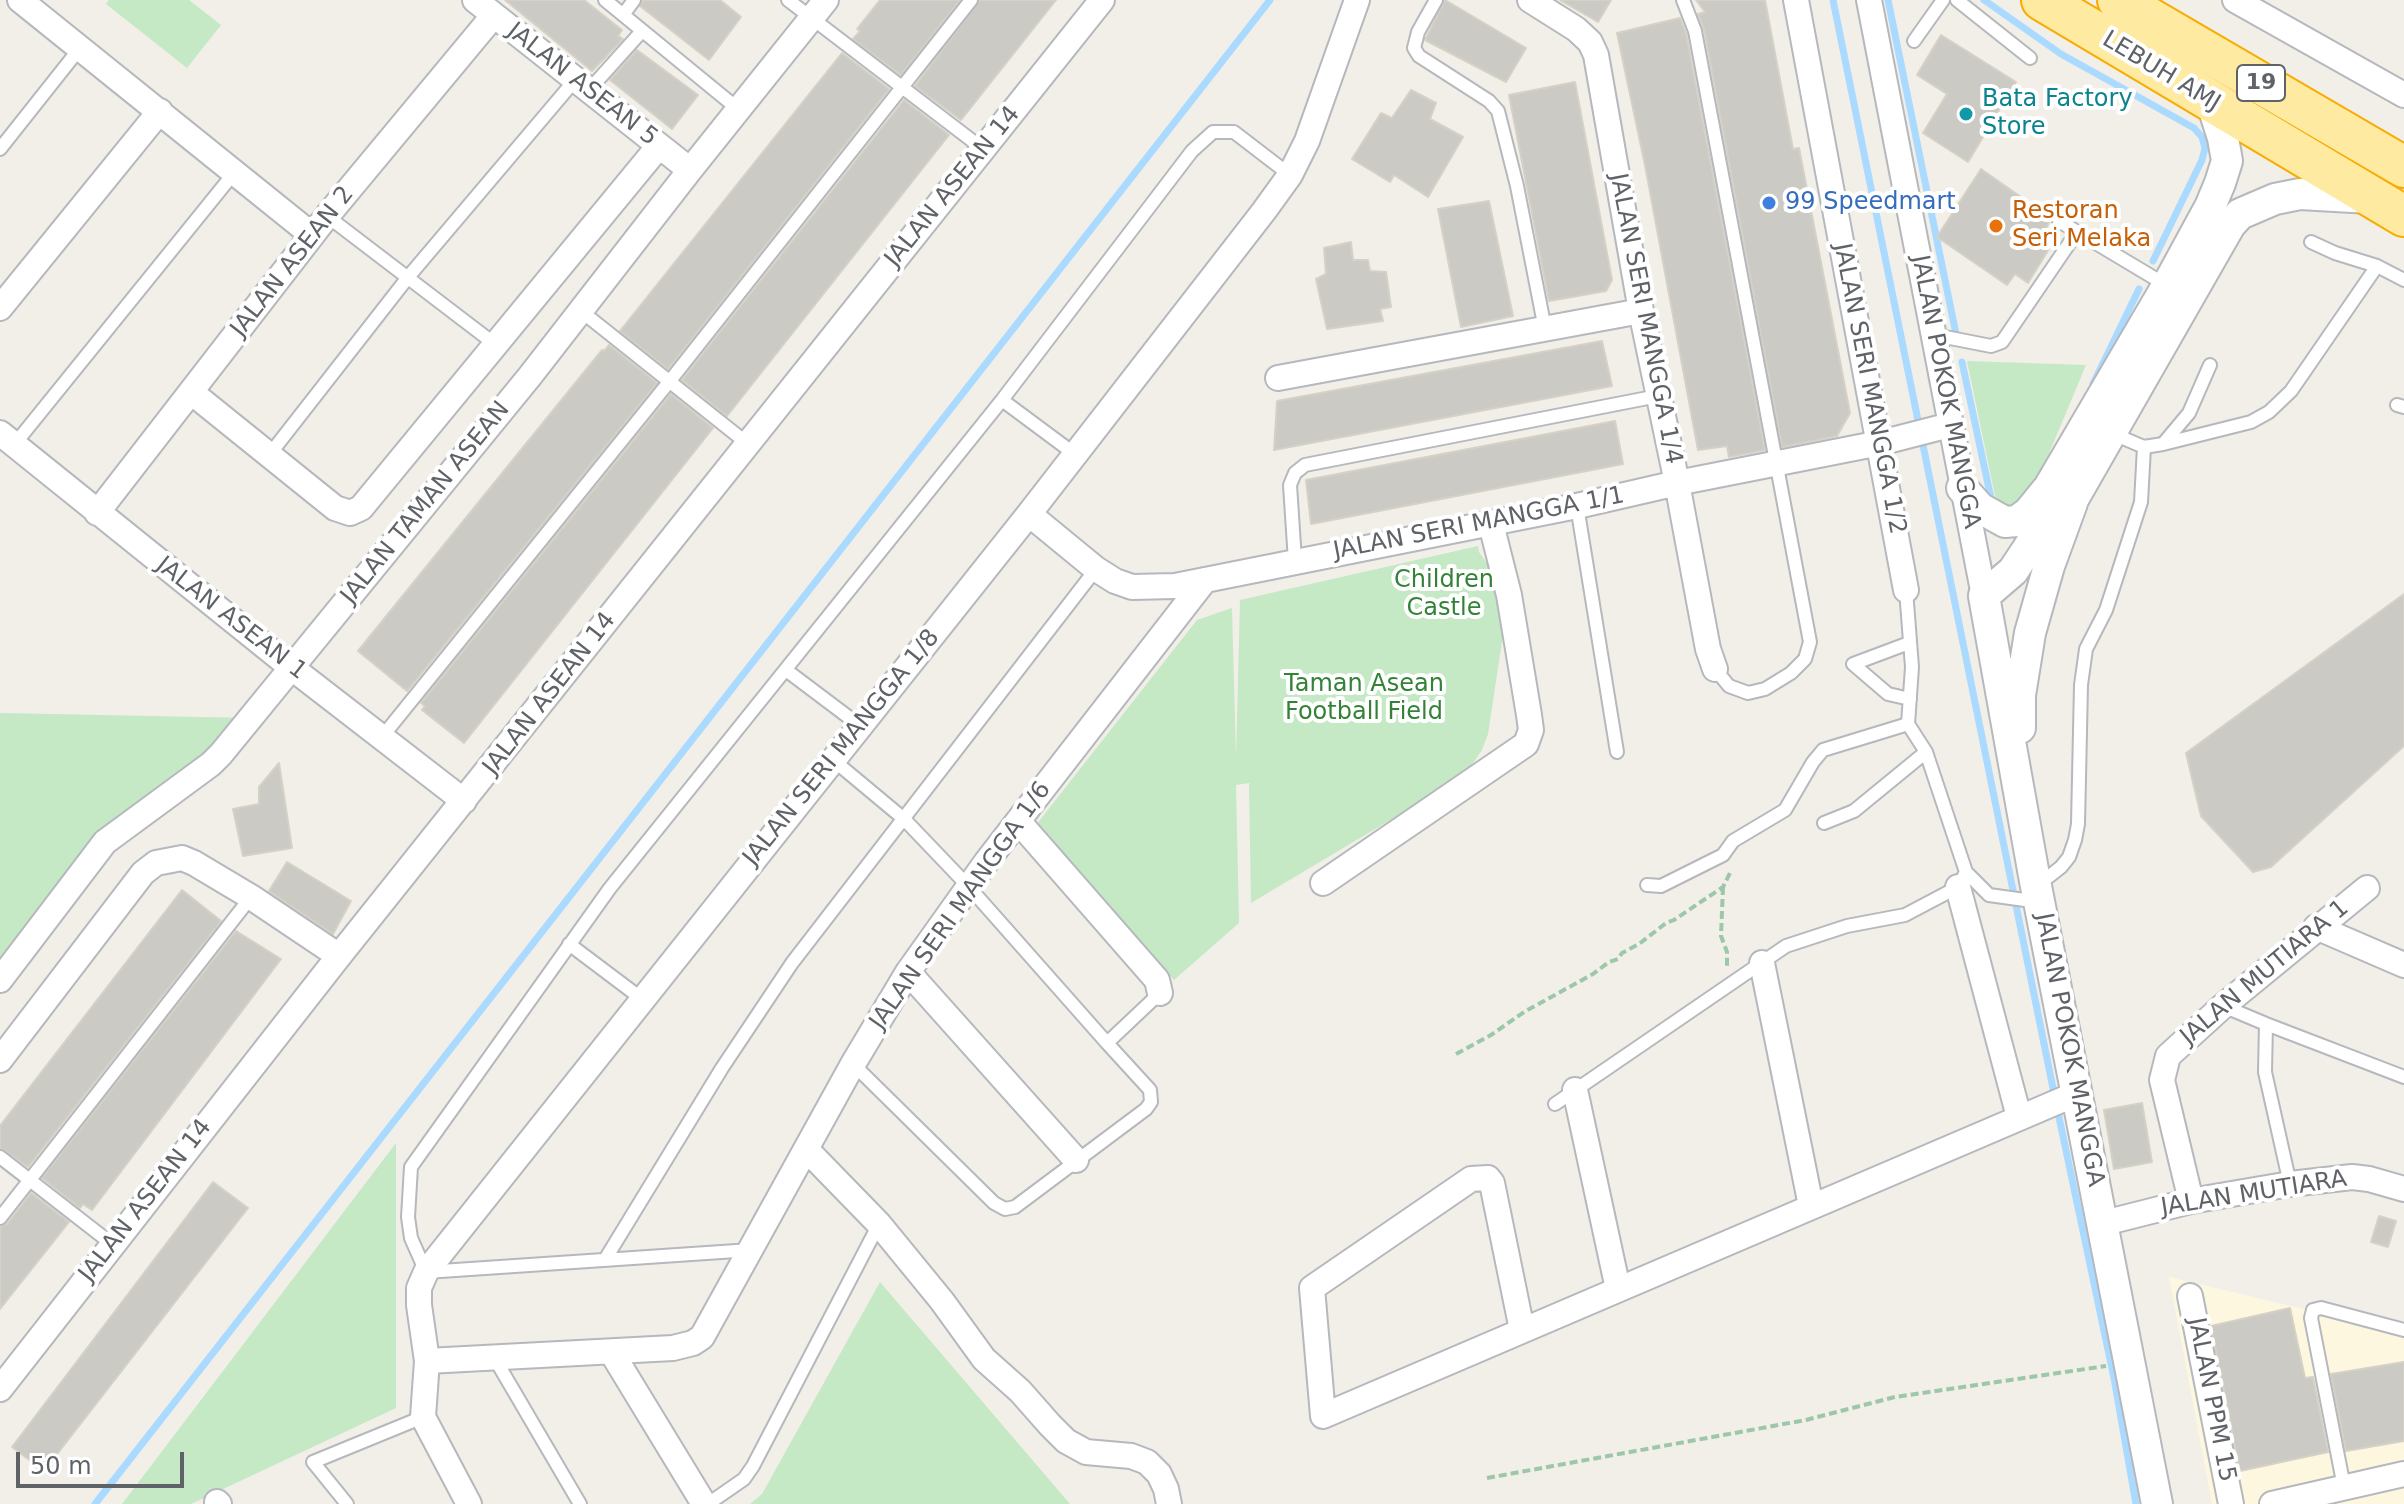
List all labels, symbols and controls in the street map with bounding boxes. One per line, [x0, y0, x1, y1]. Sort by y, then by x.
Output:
street label: JALAN ASEAN 5 [501, 17, 663, 153]
street label: LEBUH AMJ [2097, 26, 2225, 118]
road number: 19 [2237, 65, 2285, 101]
place label: Bata Factory Store [1982, 86, 2133, 142]
street label: JALAN ASEAN 14 [879, 101, 1027, 273]
marker: Bata Factory Store [1957, 105, 1975, 123]
street label: JALAN SERI MANGGA 1/4 [1603, 171, 1687, 467]
street label: JALAN ASEAN 2 [225, 181, 361, 343]
place label: 99 Speedmart [1785, 189, 1956, 217]
marker: 99 Speedmart [1760, 194, 1778, 212]
place label: Restoran Seri Melaka [2012, 198, 2151, 254]
marker: Restoran Seri Melaka [1987, 217, 2005, 235]
street label: JALAN SERI MANGGA 1/2 [1827, 241, 1911, 537]
street label: JALAN POKOK MANGGA [1904, 253, 1986, 531]
street label: JALAN TAMAN ASEAN [335, 396, 517, 610]
street label: JALAN SERI MANGGA 1/1 [1331, 482, 1627, 566]
street label: JALAN ASEAN 1 [150, 551, 312, 687]
park label: Children Castle [1394, 567, 1494, 623]
street label: JALAN ASEAN 14 [478, 607, 622, 781]
street label: JALAN SERI MANGGA 1/8 [738, 624, 946, 872]
park label: Taman Asean Football Field [1284, 671, 1444, 727]
street label: JALAN SERI MANGGA 1/6 [864, 777, 1058, 1035]
street label: JALAN MUTIARA 1 [2175, 894, 2355, 1052]
street label: JALAN POKOK MANGGA [2028, 911, 2110, 1189]
street label: JALAN ASEAN 14 [74, 1114, 218, 1288]
street label: JALAN MUTIARA [2159, 1165, 2349, 1223]
street label: JALAN PPM 15 [2181, 1315, 2241, 1485]
scale bar [20, 1436, 188, 1486]
text: 50 m [30, 1452, 92, 1480]

